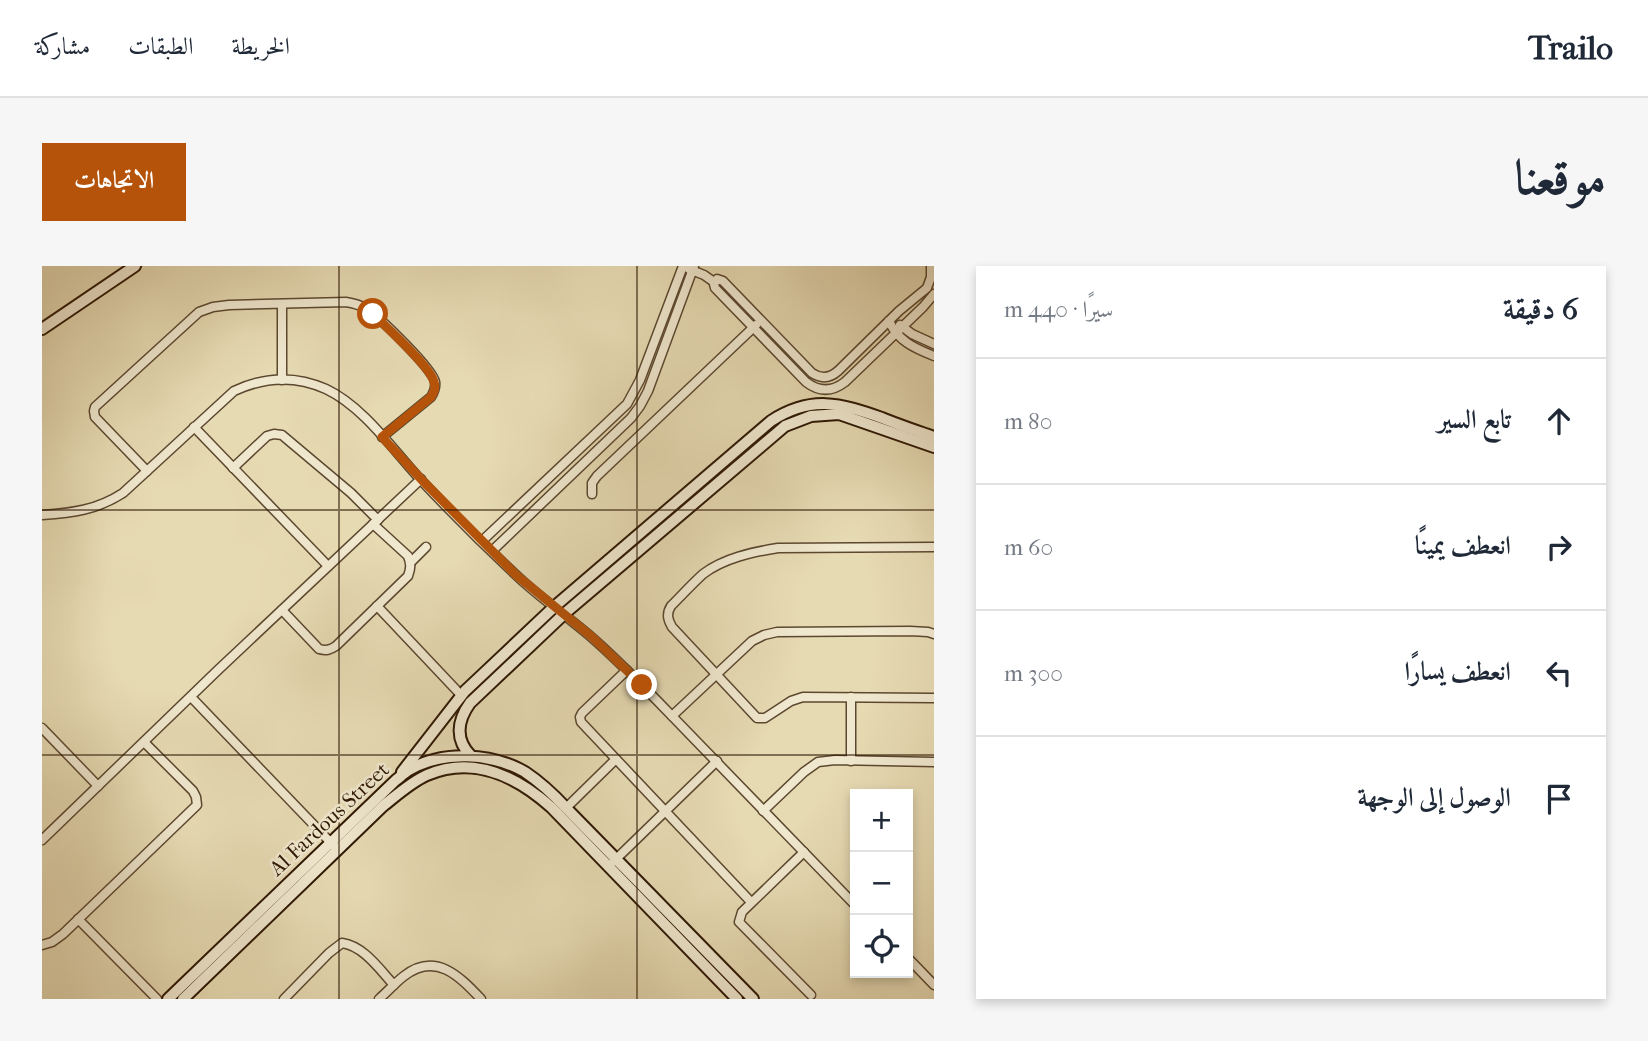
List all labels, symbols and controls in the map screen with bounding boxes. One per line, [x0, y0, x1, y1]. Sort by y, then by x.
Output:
text: Trailo [1528, 29, 1613, 68]
text: مشاركة [35, 32, 90, 60]
text: الطبقات [128, 32, 194, 60]
text: الخريطة [232, 32, 290, 60]
button: الاتجاهات [42, 143, 186, 221]
text: موقعنا [1514, 149, 1606, 207]
text: 6 دقيقة [1503, 292, 1578, 327]
text: سيرًا · 440 m [1004, 296, 1113, 323]
route start [357, 298, 388, 329]
icon: ahead [1540, 402, 1578, 440]
text: تابع السير [1438, 404, 1511, 435]
text: 80 m [1004, 408, 1052, 435]
icon: right [1540, 528, 1578, 566]
text: انعطف يمينًا [1415, 530, 1511, 561]
text: 60 m [1004, 534, 1053, 561]
icon: left [1540, 654, 1578, 692]
text: انعطف يسارًا [1404, 656, 1511, 687]
text: 300 m [1004, 660, 1063, 687]
route end [626, 669, 657, 700]
street label: Al Fardous Street [263, 757, 394, 881]
icon: arrive [1540, 780, 1578, 818]
text: الوصول إلى الوجهة [1357, 782, 1511, 813]
map controls [850, 789, 913, 978]
button: + [850, 789, 913, 852]
button: − [850, 852, 913, 915]
button: locate [850, 915, 913, 978]

